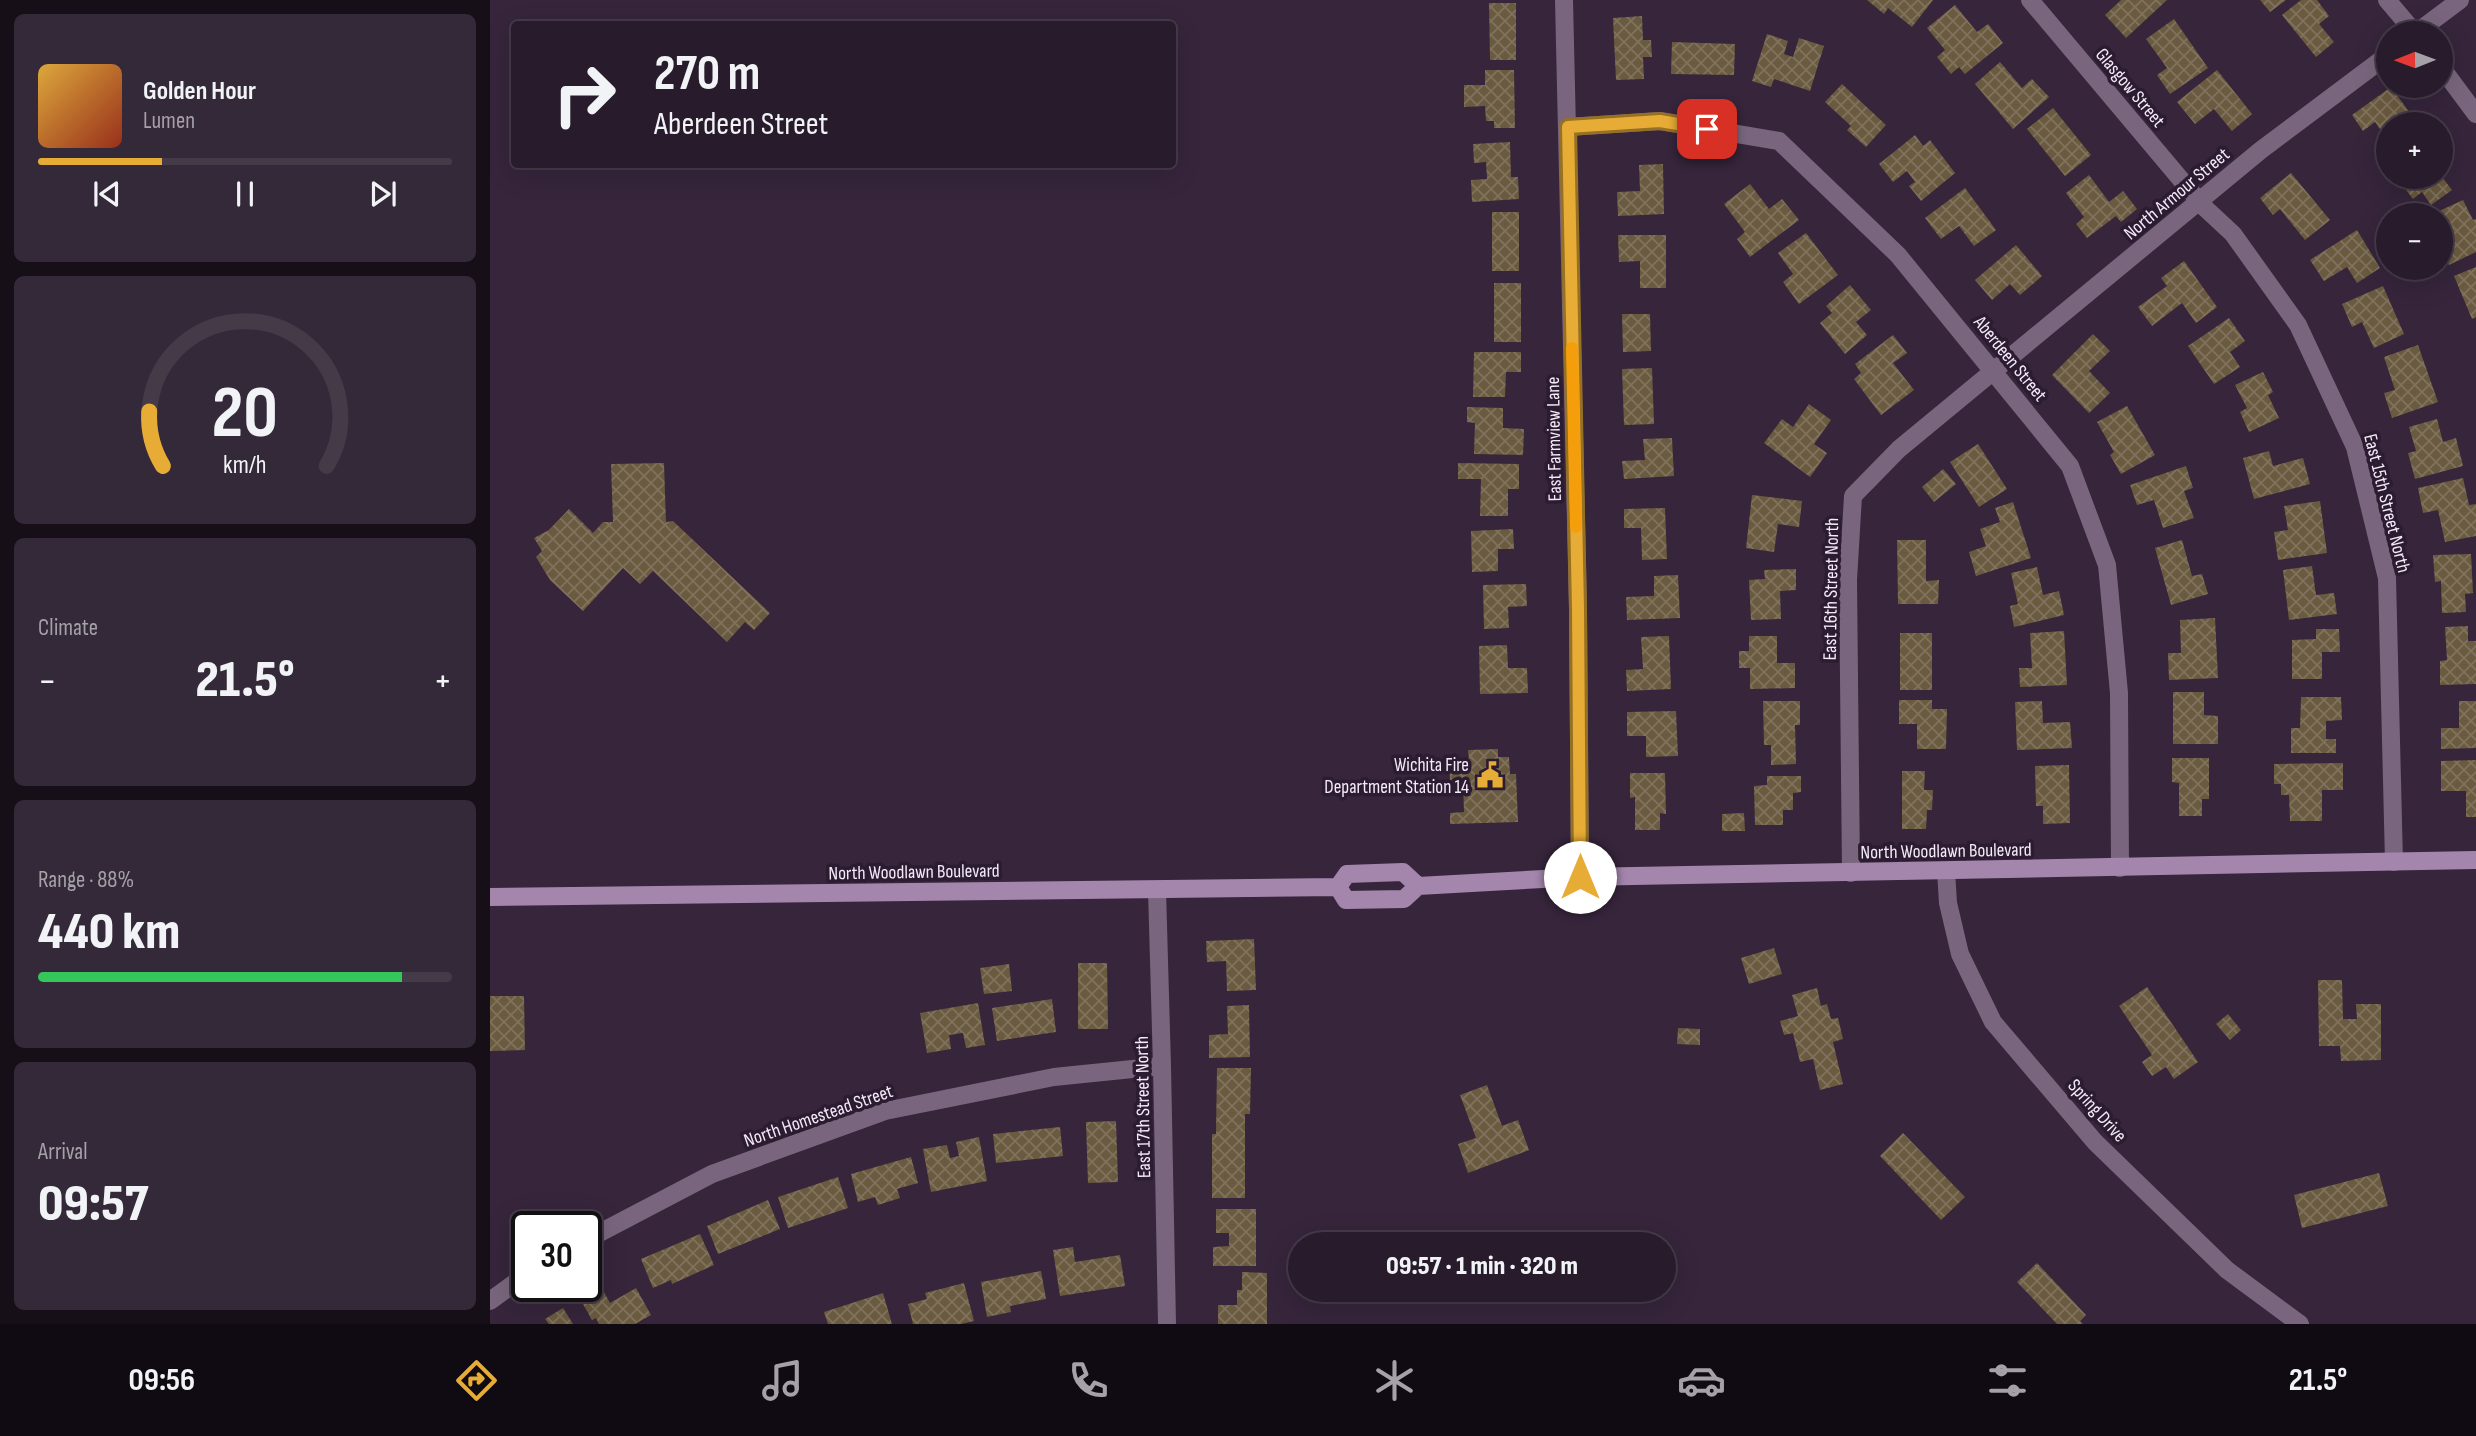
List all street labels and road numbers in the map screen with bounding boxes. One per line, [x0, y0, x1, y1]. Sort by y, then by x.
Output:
street label: Glasgow Street [2090, 44, 2170, 132]
street label: North Armour Street [2119, 143, 2235, 245]
street label: Aberdeen Street [1968, 311, 2051, 407]
street label: East Farmview Lane [1542, 377, 1567, 501]
street label: East 15th Street North [2358, 432, 2415, 575]
street label: East 16th Street North [1819, 517, 1844, 661]
street label: North Woodlawn Boulevard [1860, 839, 2032, 864]
street label: North Woodlawn Boulevard [828, 860, 1000, 885]
street label: East 17th Street North [1131, 1036, 1156, 1178]
street label: Spring Drive [2063, 1075, 2131, 1147]
street label: North Homestead Street [741, 1080, 896, 1153]

